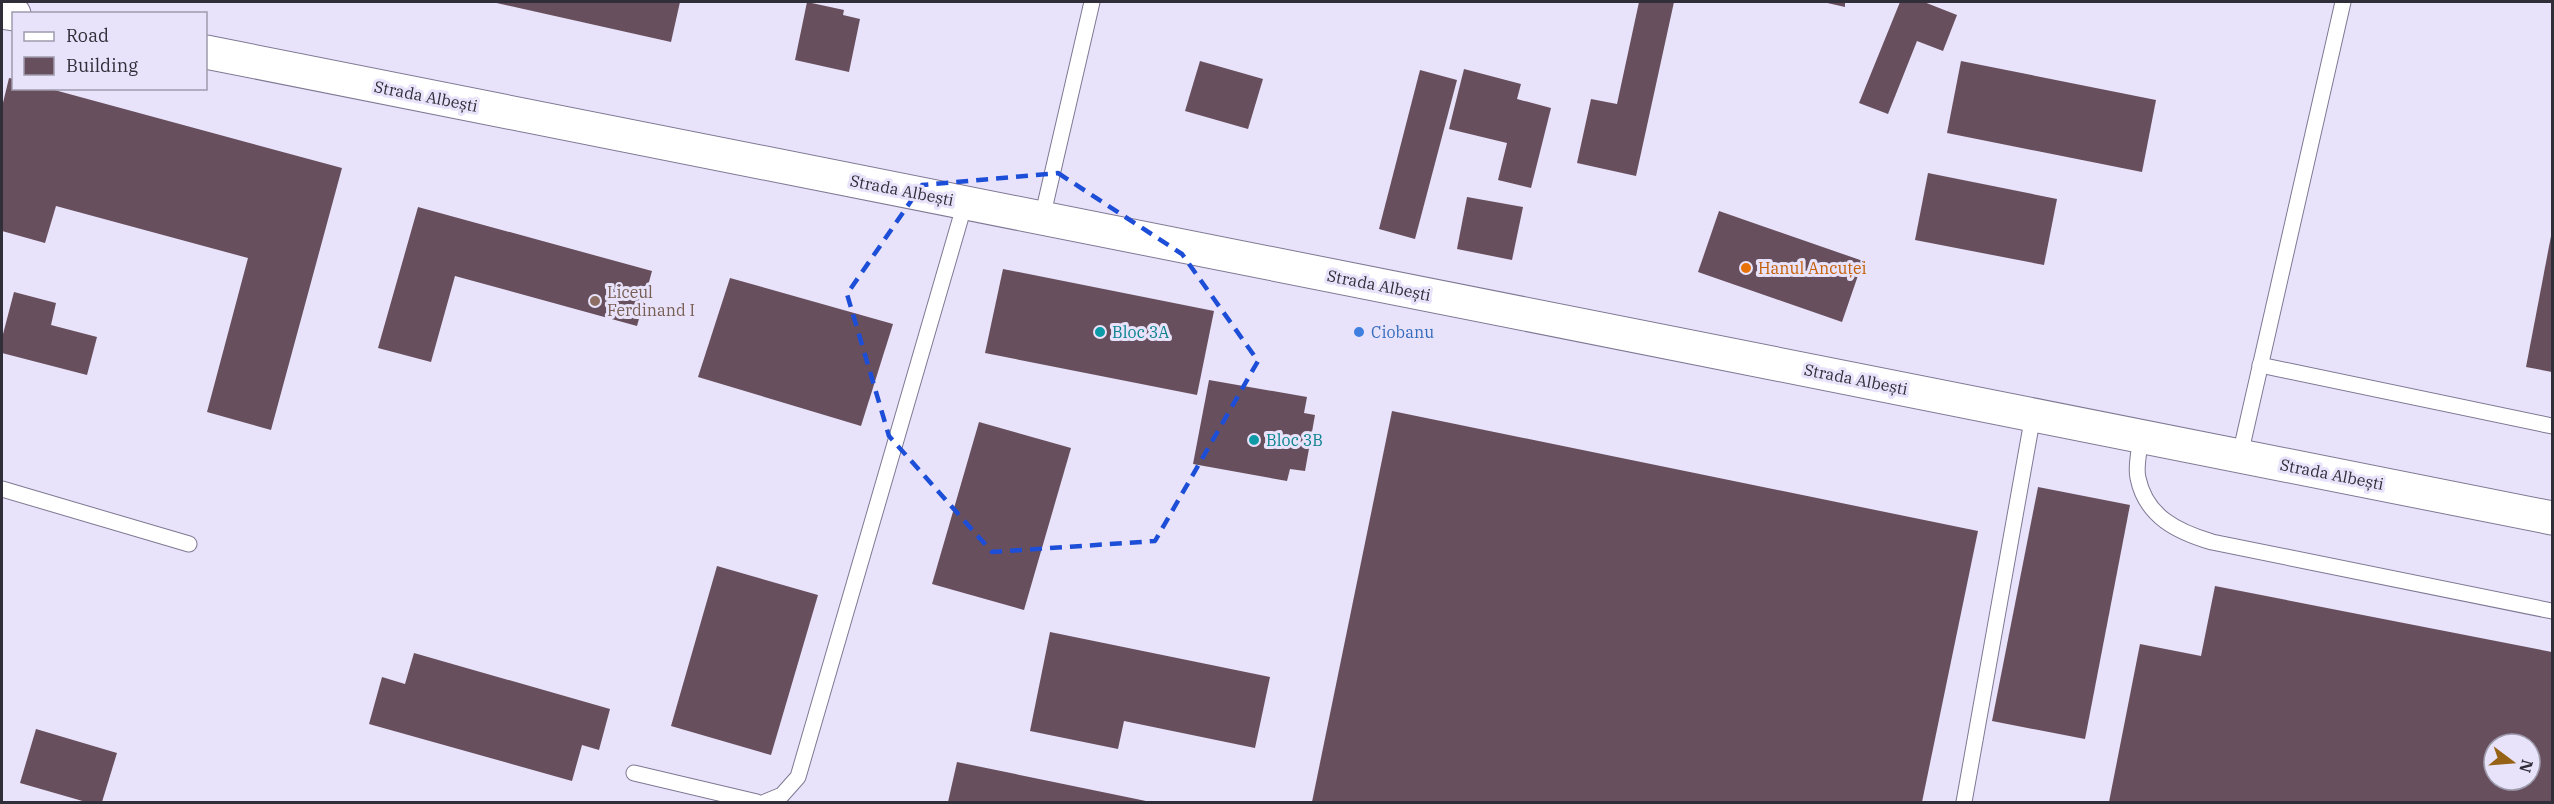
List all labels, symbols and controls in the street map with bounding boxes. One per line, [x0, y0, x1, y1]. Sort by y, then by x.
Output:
legend [12, 12, 207, 90]
text: Road [66, 24, 109, 47]
text: Building [66, 54, 138, 77]
street label: Strada Albești [372, 76, 480, 116]
street label: Strada Albești [848, 170, 956, 210]
place label: Hanul Ancuței [1758, 258, 1867, 278]
marker: Hanul Ancuței [1739, 261, 1753, 275]
street label: Strada Albești [1325, 265, 1433, 305]
place label: Liceul Ferdinand I [607, 282, 695, 320]
marker: Liceul Ferdinand I [588, 294, 602, 308]
place label: Bloc 3A [1112, 322, 1169, 342]
place label: Ciobanu [1371, 322, 1434, 342]
marker: Bloc 3A [1093, 325, 1107, 339]
marker: Ciobanu [1352, 325, 1366, 339]
street label: Strada Albești [1802, 359, 1910, 399]
place label: Bloc 3B [1266, 430, 1323, 450]
marker: Bloc 3B [1247, 433, 1261, 447]
street label: Strada Albești [2278, 454, 2386, 494]
north arrow [2482, 732, 2542, 792]
text: N [2515, 757, 2538, 775]

